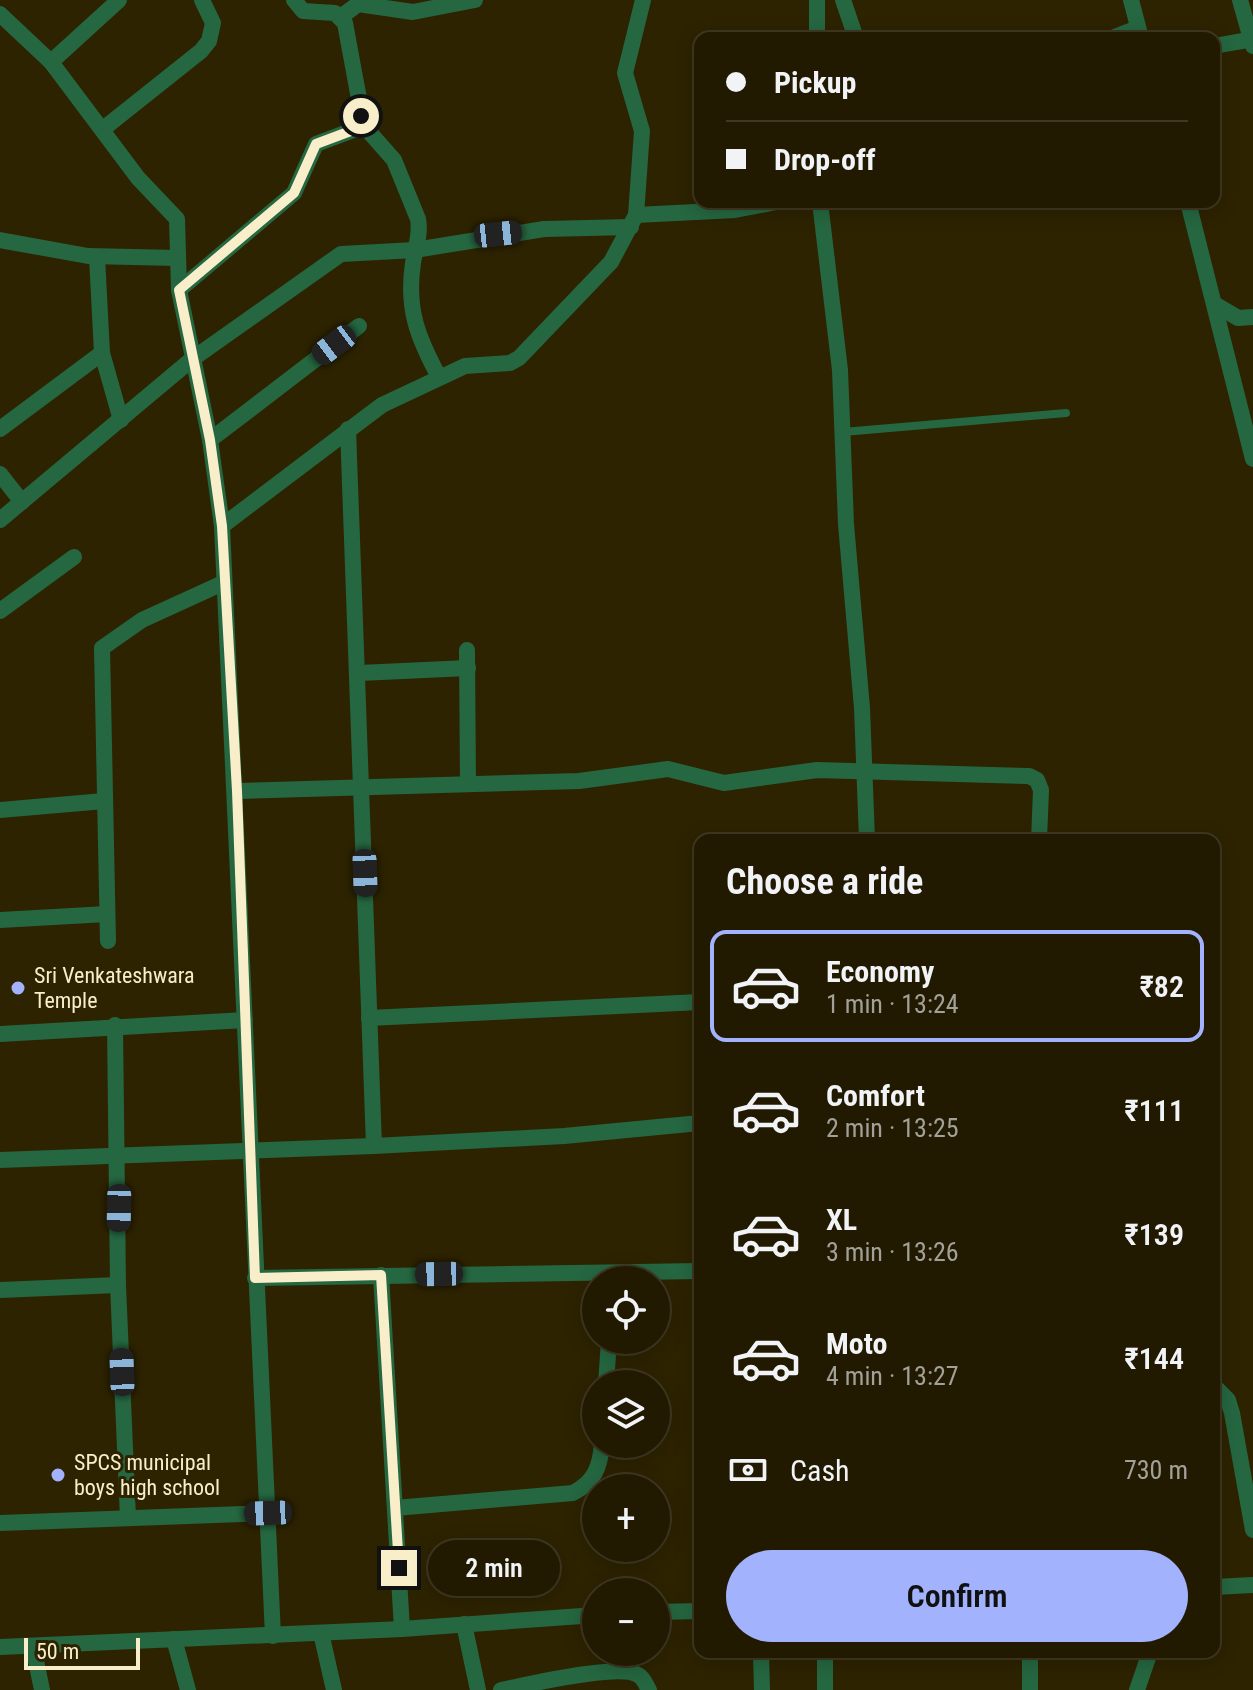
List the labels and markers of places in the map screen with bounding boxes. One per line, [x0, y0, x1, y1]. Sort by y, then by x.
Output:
place label: Sri Venkateshwara Temple [34, 963, 195, 1013]
marker: Sri Venkateshwara Temple [9, 979, 27, 997]
place label: SPCS municipal boys high school [74, 1450, 220, 1500]
marker: SPCS municipal boys high school [49, 1466, 67, 1484]

